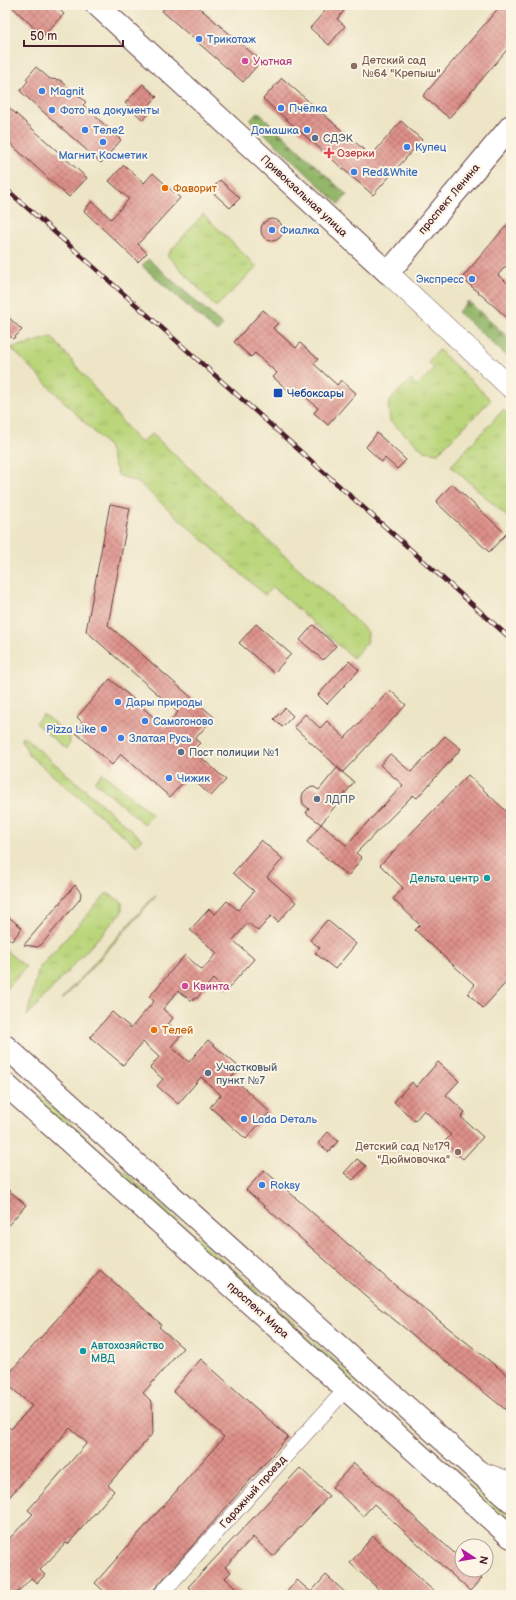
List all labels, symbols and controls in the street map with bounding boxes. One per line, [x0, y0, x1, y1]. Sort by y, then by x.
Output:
scale bar [24, 22, 123, 48]
text: 50 m [30, 29, 57, 44]
place label: Трикотаж [207, 33, 256, 46]
marker: Трикотаж [194, 34, 204, 44]
place label: Детский сад №64 "Крепыш" [362, 54, 441, 80]
place label: Уютная [253, 55, 292, 68]
marker: Уютная [240, 56, 250, 66]
marker: Детский сад №64 "Крепыш" [349, 61, 359, 71]
place label: Magnit [50, 85, 85, 98]
marker: Magnit [37, 86, 47, 96]
place label: Пчёлка [289, 102, 328, 115]
marker: Пчёлка [276, 103, 286, 113]
place label: Фото на документы [60, 104, 159, 117]
marker: Фото на документы [47, 105, 57, 115]
place label: Теле2 [93, 124, 125, 137]
place label: Домашка [251, 124, 299, 137]
marker: Теле2 [80, 125, 90, 135]
marker: Домашка [302, 125, 312, 135]
place label: СДЭК [323, 132, 354, 145]
marker: СДЭК [310, 133, 320, 143]
marker: Магнит Косметик [98, 137, 108, 147]
place label: Купец [415, 141, 447, 154]
marker: Купец [402, 142, 412, 152]
place label: Озерки [337, 147, 375, 160]
marker: Озерки [324, 148, 334, 158]
place label: Магнит Косметик [58, 149, 148, 162]
street label: Привокзальная улица [258, 152, 350, 240]
street label: проспект Ленина [416, 161, 483, 237]
place label: Red&White [362, 166, 418, 179]
marker: Red&White [349, 167, 359, 177]
place label: Фаворит [173, 182, 217, 195]
marker: Фаворит [160, 183, 170, 193]
place label: Фиалка [280, 224, 320, 237]
marker: Фиалка [267, 225, 277, 235]
place label: Экспресс [416, 273, 465, 286]
marker: Экспресс [467, 274, 477, 284]
marker: Чебоксары [272, 387, 284, 399]
place label: Чебоксары [287, 387, 344, 400]
place label: Дары природы [126, 696, 202, 709]
marker: Дары природы [113, 697, 123, 707]
place label: Самогоново [153, 715, 213, 728]
marker: Самогоново [140, 716, 150, 726]
place label: Pizza Like [46, 723, 96, 736]
marker: Pizza Like [99, 724, 109, 734]
place label: Златая Русь [129, 732, 192, 745]
marker: Златая Русь [116, 733, 126, 743]
place label: Пост полиции №1 [189, 746, 279, 759]
marker: Пост полиции №1 [176, 747, 186, 757]
place label: Чижик [177, 772, 210, 785]
marker: Чижик [164, 773, 174, 783]
place label: ЛДПР [324, 793, 355, 806]
marker: ЛДПР [312, 794, 322, 804]
place label: Дельта центр [410, 872, 480, 885]
marker: Дельта центр [482, 873, 492, 883]
place label: Квинта [193, 980, 230, 993]
marker: Квинта [180, 981, 190, 991]
place label: Телей [162, 1024, 193, 1037]
marker: Телей [149, 1025, 159, 1035]
place label: Участковый пункт №7 [216, 1061, 277, 1087]
marker: Участковый пункт №7 [203, 1068, 213, 1078]
place label: Lada Dеталь [252, 1113, 318, 1126]
marker: Lada Dеталь [239, 1114, 249, 1124]
place label: Детский сад №179 "Дюймовочка" [355, 1140, 450, 1166]
marker: Детский сад №179 "Дюймовочка" [453, 1147, 463, 1157]
place label: Roksy [270, 1179, 300, 1192]
marker: Roksy [257, 1180, 267, 1190]
street label: проспект Мира [225, 1279, 292, 1341]
place label: Автохозяйство МВД [90, 1339, 164, 1365]
marker: Автохозяйство МВД [78, 1346, 88, 1356]
street label: Гаражный проезд [217, 1453, 289, 1531]
north arrow [454, 1538, 494, 1578]
text: N [476, 1555, 491, 1565]

